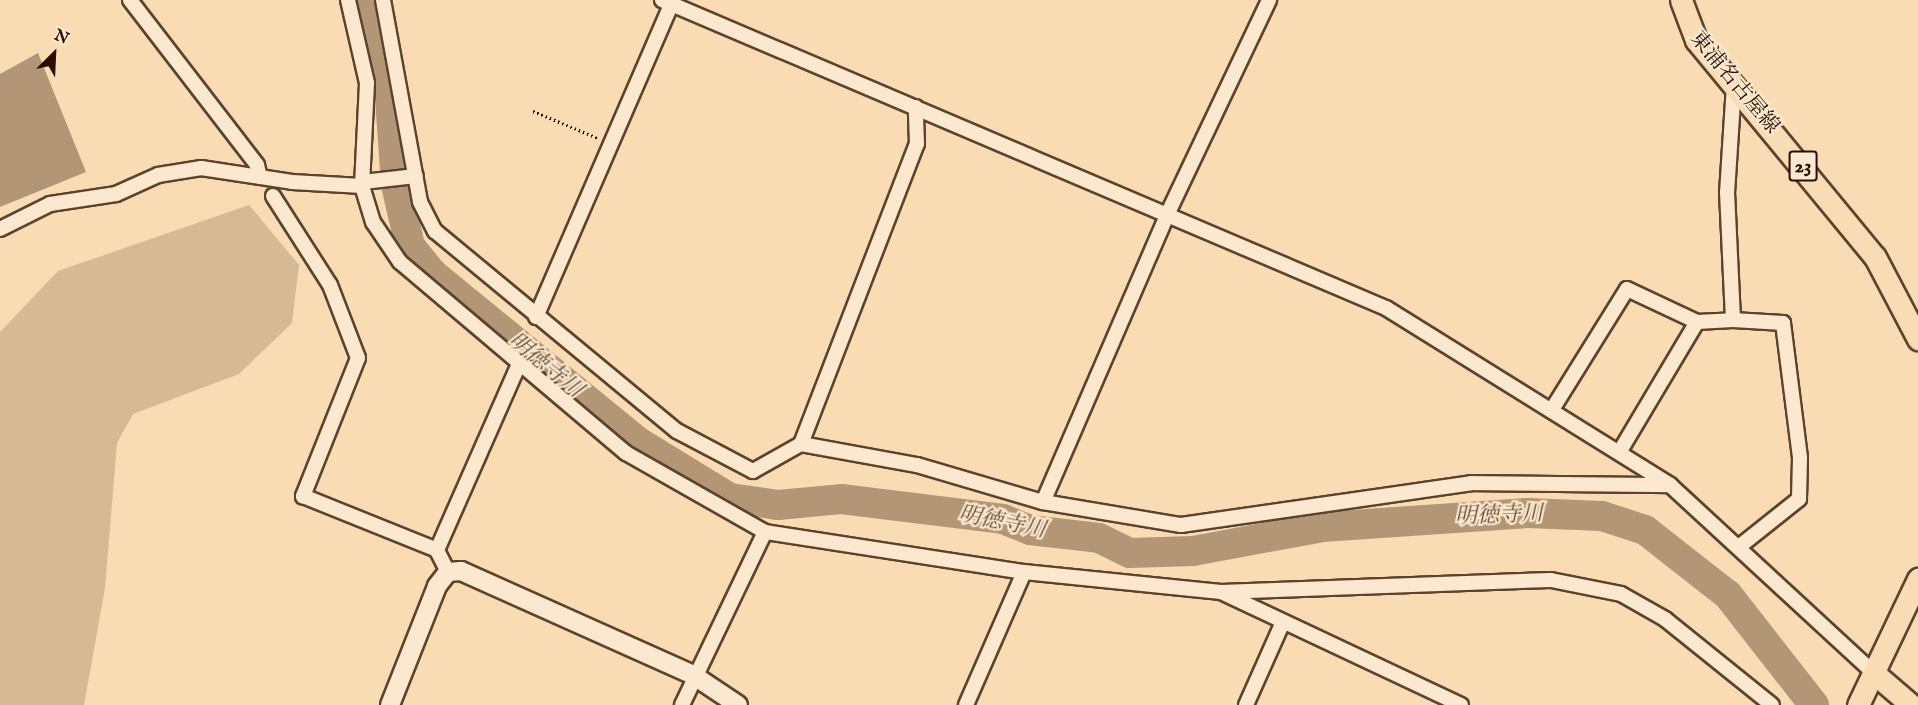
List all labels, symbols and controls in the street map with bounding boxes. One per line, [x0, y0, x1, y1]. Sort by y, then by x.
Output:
north arrow [24, 24, 84, 84]
text: N [51, 26, 72, 50]
street label: 東浦名古屋線 [1684, 27, 1784, 139]
road number: 23 [1788, 149, 1818, 183]
water label: 明徳寺川 [502, 328, 588, 404]
water label: 明徳寺川 [1455, 501, 1543, 531]
water label: 明徳寺川 [956, 502, 1048, 544]

